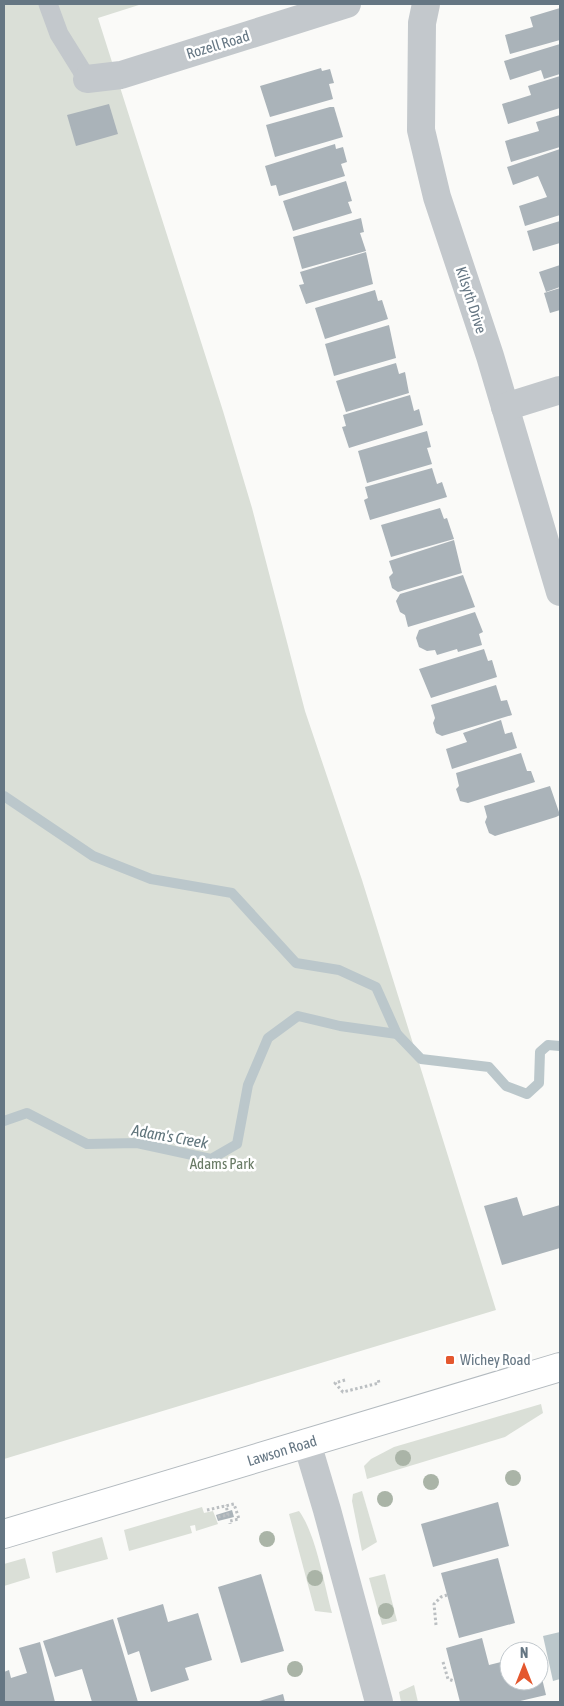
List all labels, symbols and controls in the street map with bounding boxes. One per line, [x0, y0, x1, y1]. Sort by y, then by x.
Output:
street label: Rozell Road [184, 27, 251, 62]
street label: Kilsyth Drive [453, 264, 490, 335]
water label: Adam's Creek [129, 1120, 211, 1152]
park label: Adams Park [190, 1155, 255, 1172]
place label: Wichey Road [460, 1351, 531, 1368]
marker: Wichey Road [444, 1354, 456, 1366]
street label: Lawson Road [245, 1432, 319, 1469]
north arrow [499, 1641, 549, 1691]
text: N [520, 1645, 528, 1661]

